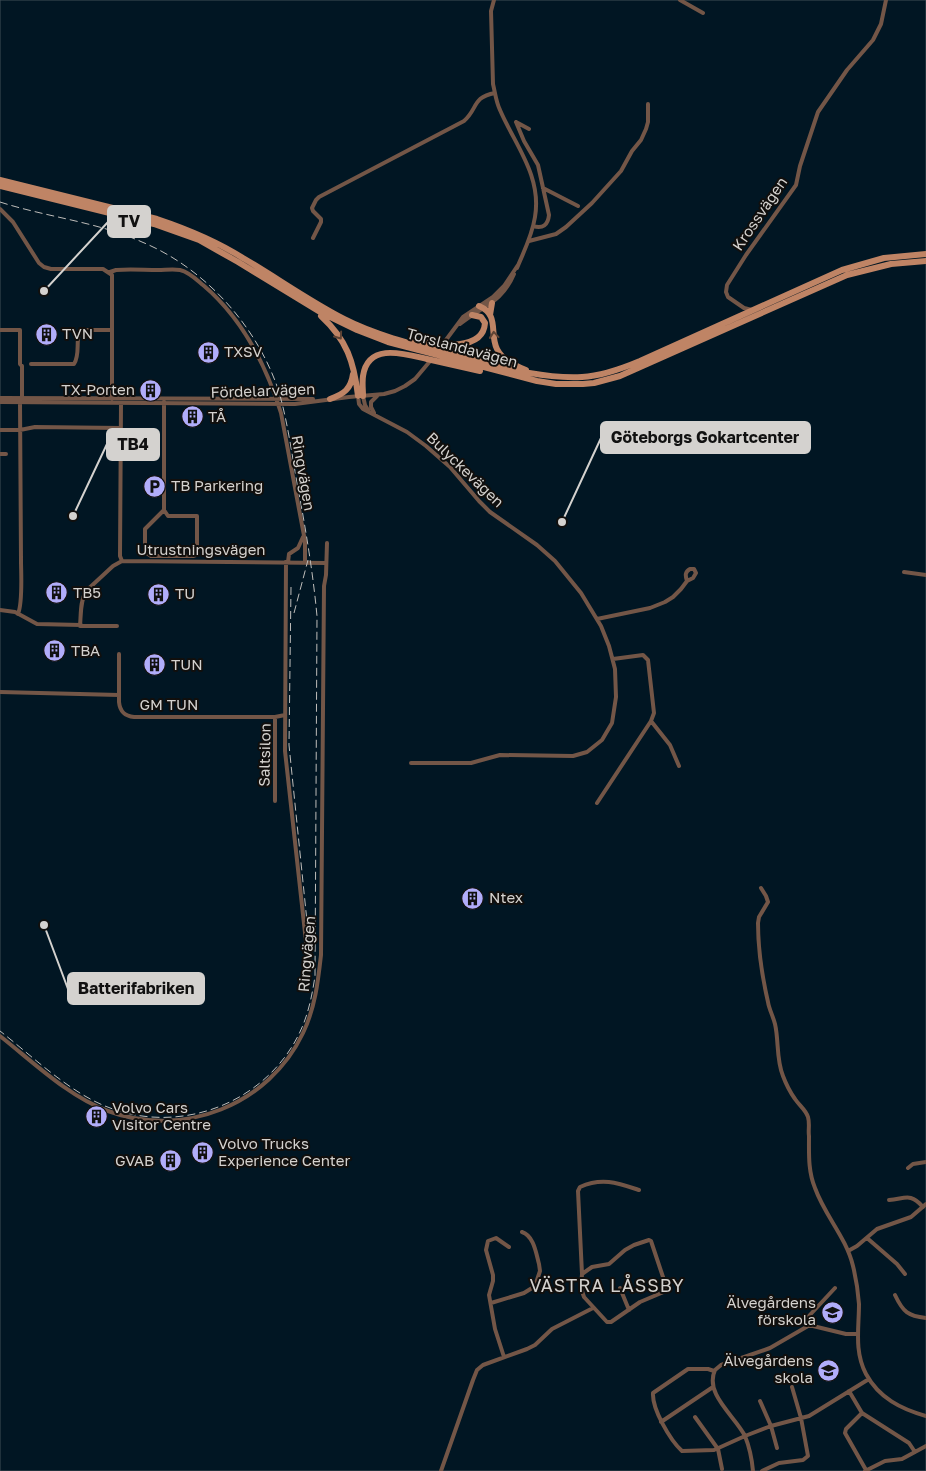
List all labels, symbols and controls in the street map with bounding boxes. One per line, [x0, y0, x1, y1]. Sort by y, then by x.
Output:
street label: Krossvägen [728, 173, 790, 254]
callout: TV [108, 206, 150, 237]
text: TV [118, 211, 141, 231]
building icon: TVN [34, 322, 58, 346]
place label: TVN [62, 324, 93, 342]
street label: Torslandavägen [405, 324, 520, 371]
one-way arrow [333, 331, 342, 340]
one-way arrow [489, 331, 500, 339]
building icon: TXSV [196, 340, 220, 364]
place label: TXSV [224, 342, 262, 360]
building icon: TX-Porten [139, 378, 163, 402]
street label: Fördelarvägen [210, 379, 316, 401]
place label: TX-Porten [61, 380, 135, 398]
building icon: TÅ [180, 405, 204, 429]
place label: TÅ [208, 407, 226, 425]
callout: Göteborgs Gokartcenter [601, 422, 810, 453]
text: Göteborgs Gokartcenter [611, 427, 799, 447]
street label: Bulyckevägen [423, 428, 508, 511]
callout: TB4 [107, 429, 159, 460]
text: TB4 [117, 434, 149, 454]
street label: Ringvägen [288, 434, 319, 512]
parking icon: TB Parkering [143, 474, 167, 498]
place label: TB Parkering [171, 476, 263, 494]
street label: Utrustningsvägen [136, 540, 266, 558]
building icon: TB5 [45, 581, 69, 605]
building icon: TU [147, 582, 171, 606]
place label: TB5 [73, 583, 101, 601]
place label: TU [175, 584, 195, 602]
building icon: TBA [43, 639, 67, 663]
place label: TBA [71, 641, 100, 659]
building icon: TUN [143, 653, 167, 677]
place label: TUN [171, 655, 203, 673]
street label: GM TUN [140, 695, 198, 713]
street label: Saltsilon [254, 723, 274, 787]
building icon: Ntex [461, 886, 485, 910]
place label: Ntex [489, 888, 523, 906]
street label: Ringvägen [294, 915, 318, 993]
callout: Batterifabriken [68, 973, 204, 1004]
text: Batterifabriken [78, 978, 194, 998]
place label: Volvo Cars Visitor Centre [112, 1098, 211, 1133]
building icon: Volvo Cars Visitor Centre [84, 1105, 108, 1129]
place label: Volvo Trucks Experience Center [218, 1134, 350, 1169]
building icon: Volvo Trucks Experience Center [190, 1141, 214, 1165]
building icon: GVAB [158, 1149, 182, 1173]
place label: GVAB [115, 1151, 154, 1169]
district label: VÄSTRA LÅSSBY [529, 1274, 685, 1296]
place label: Älvegårdens förskola [726, 1293, 816, 1328]
school or university icon: Älvegårdens förskola [820, 1300, 844, 1324]
place label: Älvegårdens skola [723, 1351, 813, 1386]
school or university icon: Älvegårdens skola [817, 1358, 841, 1382]

